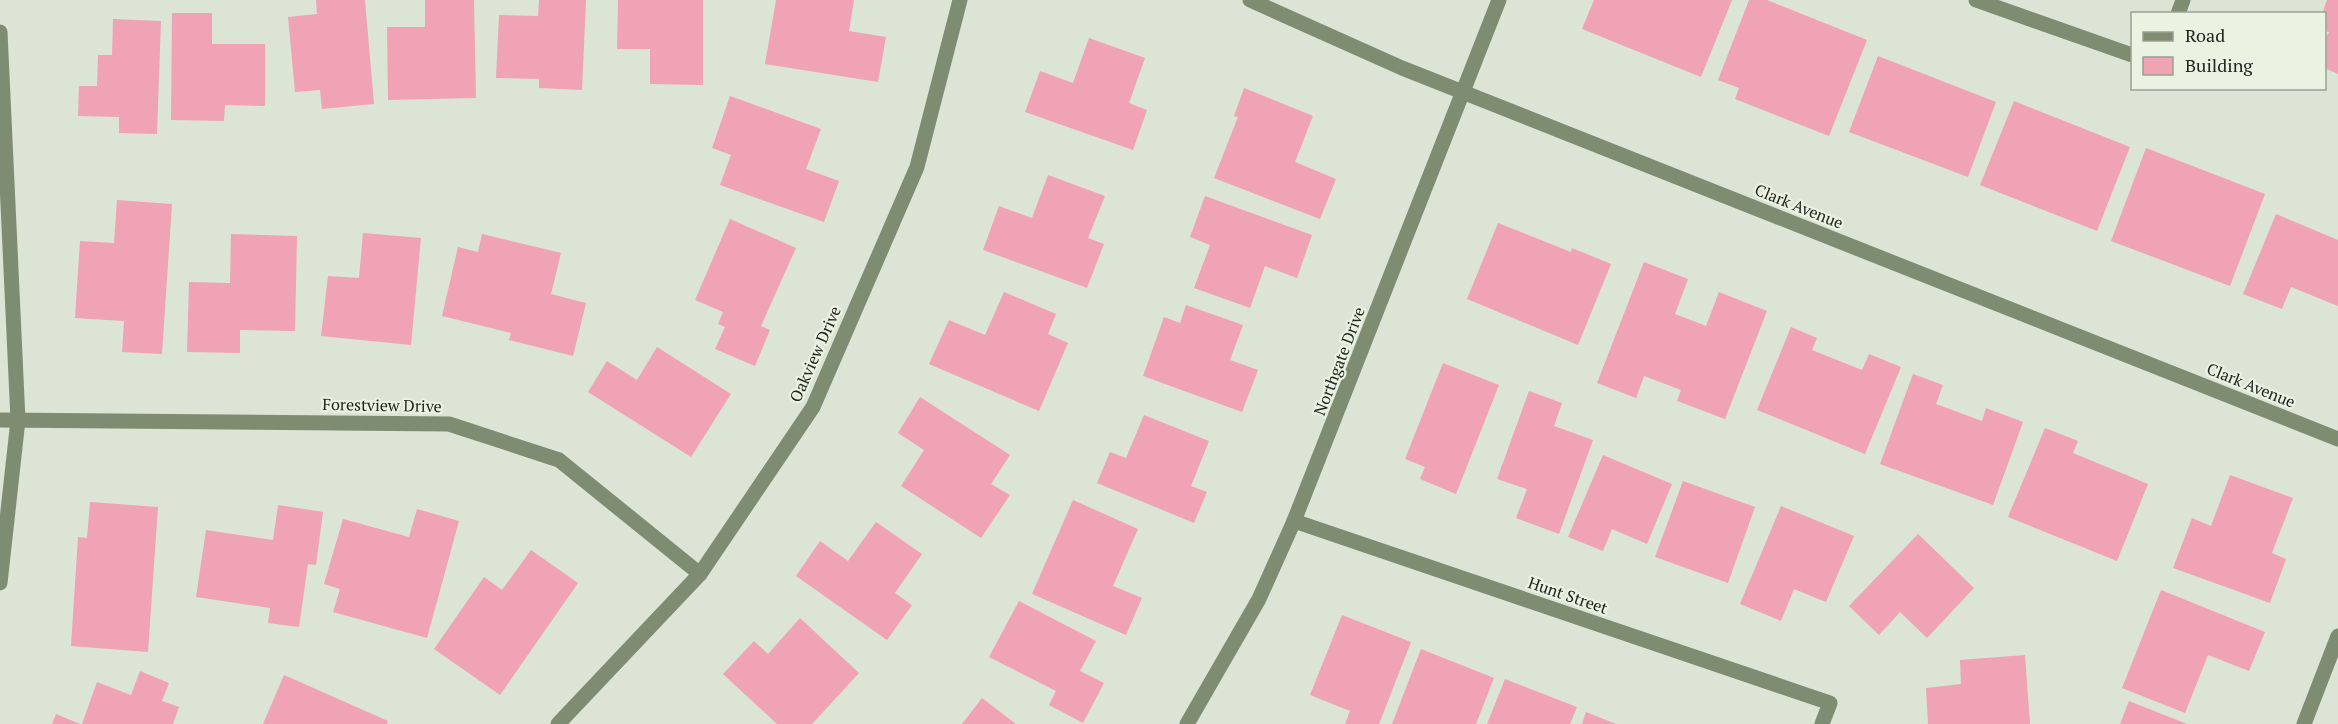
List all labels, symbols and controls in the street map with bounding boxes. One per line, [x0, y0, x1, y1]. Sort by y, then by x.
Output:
legend [2131, 12, 2326, 90]
text: Road [2185, 23, 2225, 47]
text: Building [2185, 53, 2253, 77]
street label: Clark Avenue [1751, 178, 1847, 234]
street label: Oakview Drive [784, 303, 846, 405]
street label: Northgate Drive [1308, 304, 1370, 418]
street label: Clark Avenue [2203, 357, 2299, 413]
street label: Forestview Drive [322, 393, 442, 417]
street label: Hunt Street [1525, 571, 1611, 619]

